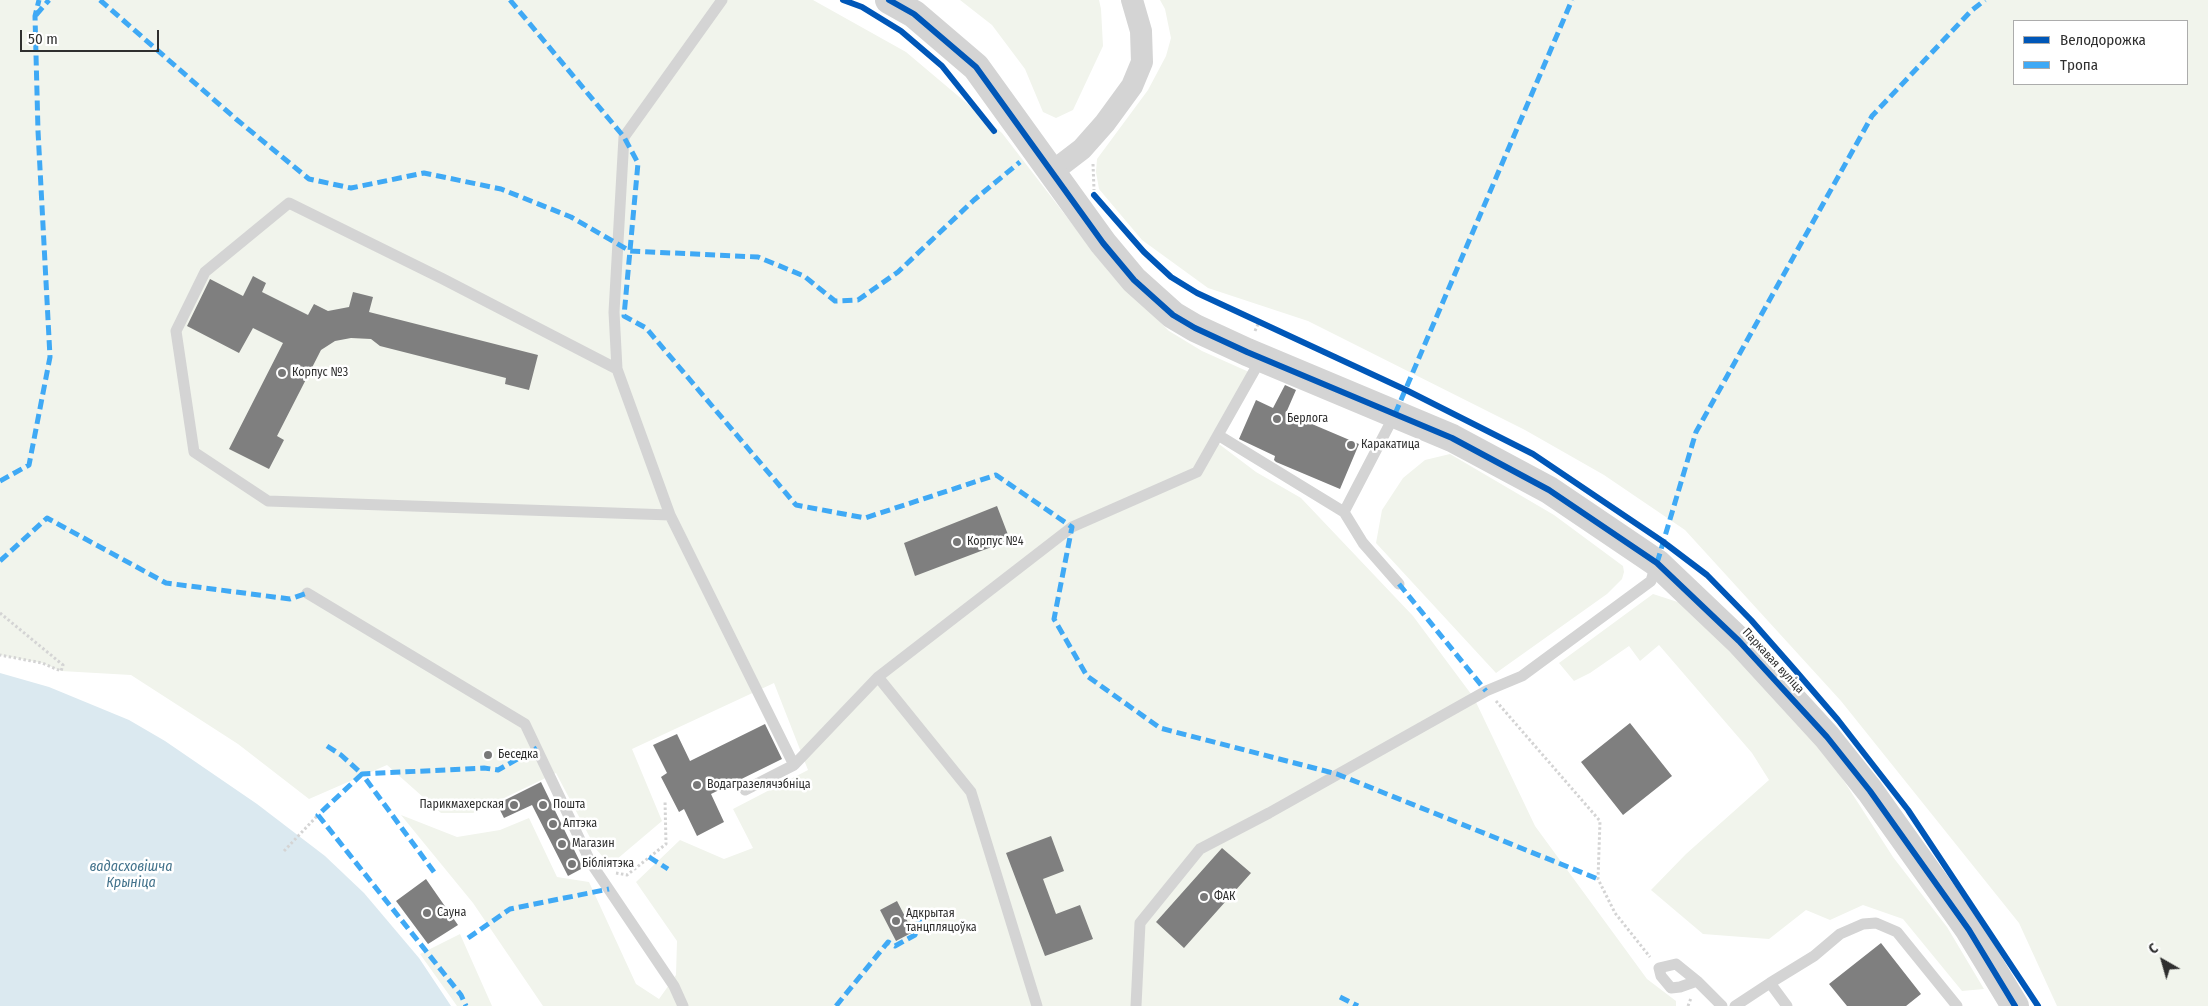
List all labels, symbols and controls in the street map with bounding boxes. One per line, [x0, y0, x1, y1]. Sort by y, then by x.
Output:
scale bar [22, 20, 161, 52]
legend [2013, 20, 2188, 85]
text: 50 m [28, 30, 58, 48]
text: Велодорожка [2060, 31, 2146, 49]
text: Тропа [2060, 56, 2098, 74]
place label: Корпус №3 [292, 366, 348, 380]
marker: Корпус №3 [276, 367, 288, 379]
place label: Берлога [1287, 412, 1328, 426]
marker: Берлога [1271, 413, 1283, 425]
place label: Каракатица [1361, 438, 1420, 452]
marker: Каракатица [1345, 439, 1357, 451]
place label: Корпус №4 [967, 535, 1023, 549]
marker: Корпус №4 [951, 536, 963, 548]
street label: Паркавая вуліца [1739, 625, 1807, 697]
place label: Беседка [498, 748, 538, 762]
marker: Беседка [482, 749, 494, 761]
place label: Водагразелячэбніца [707, 778, 811, 792]
marker: Водагразелячэбніца [691, 779, 703, 791]
place label: Парикмахерская [419, 798, 504, 812]
place label: Пошта [553, 798, 585, 812]
marker: Парикмахерская [508, 799, 520, 811]
marker: Пошта [537, 799, 549, 811]
place label: Аптэка [563, 817, 597, 831]
marker: Аптэка [547, 818, 559, 830]
place label: Магазин [572, 837, 615, 851]
marker: Магазин [556, 838, 568, 850]
place label: Бібліятэка [582, 857, 634, 871]
marker: Бібліятэка [566, 858, 578, 870]
water label: вадасховішча Крыніца [90, 859, 172, 892]
place label: ФАК [1214, 890, 1235, 904]
marker: ФАК [1198, 891, 1210, 903]
place label: Сауна [437, 906, 466, 920]
marker: Сауна [421, 907, 433, 919]
place label: Адкрытая танцпляцоўка [906, 907, 977, 935]
marker: Адкрытая танцпляцоўка [890, 915, 902, 927]
north arrow [2138, 936, 2188, 986]
text: С [2145, 940, 2162, 958]

